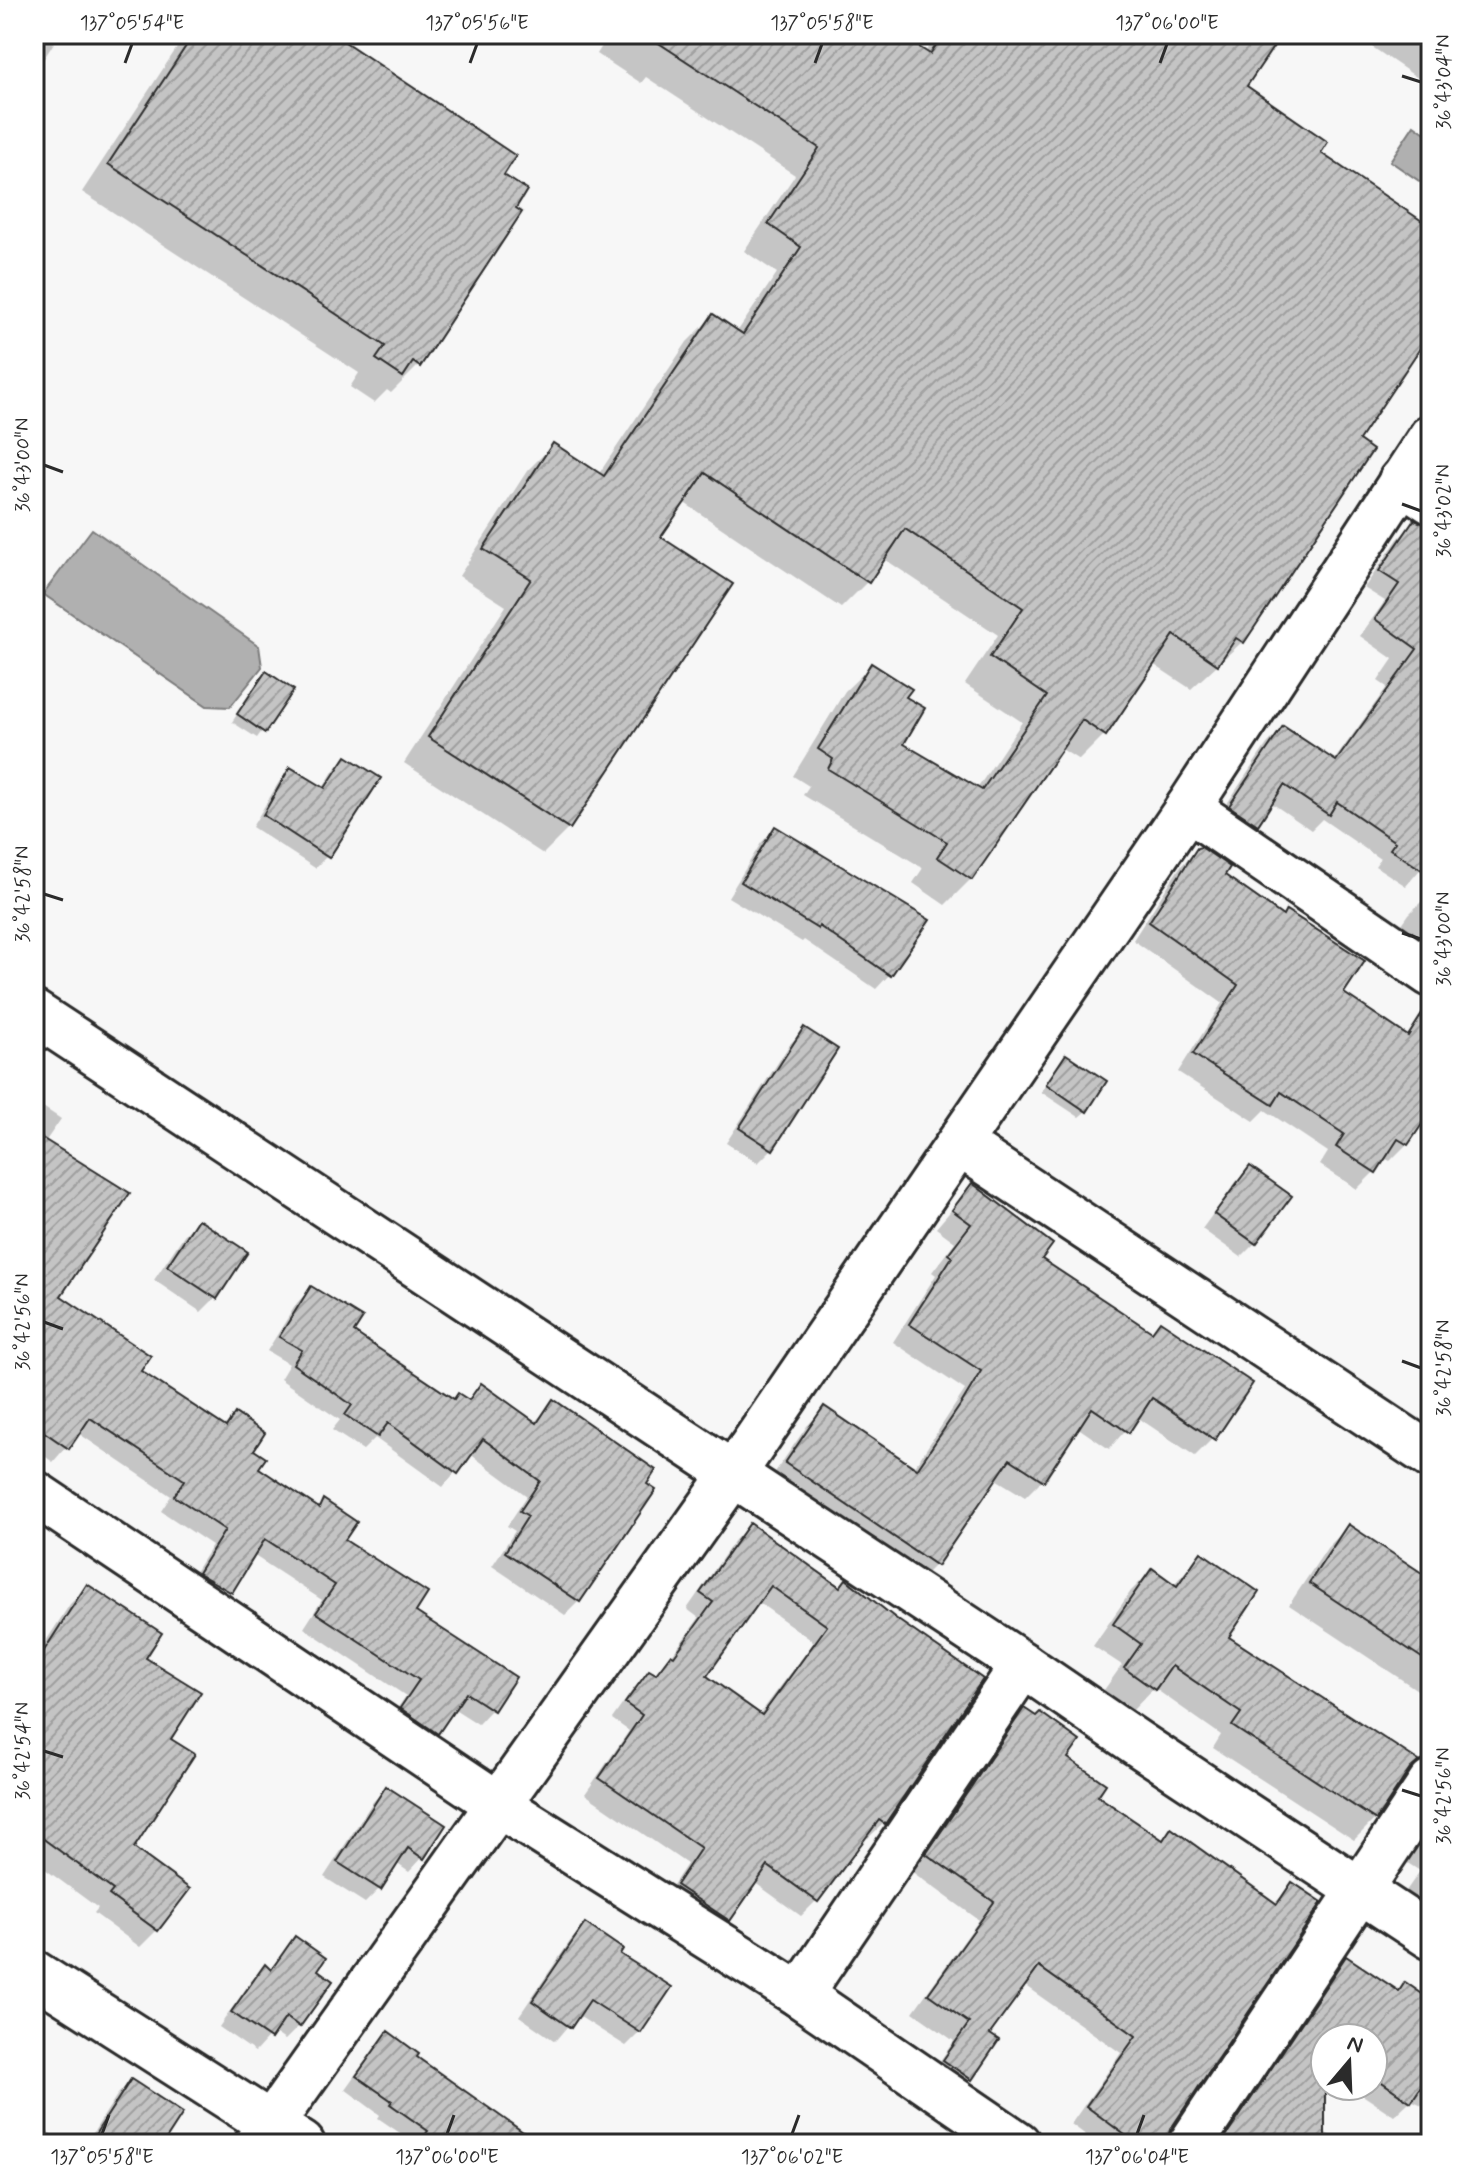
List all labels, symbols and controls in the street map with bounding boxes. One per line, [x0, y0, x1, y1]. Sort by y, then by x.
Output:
text: 137°05'54"E [80, 10, 184, 37]
text: 137°05'56"E [425, 10, 529, 37]
text: 137°05'58"E [770, 10, 874, 37]
text: 137°06'00"E [1115, 10, 1219, 37]
text: 36°43'04"N [1431, 34, 1458, 130]
text: 36°43'00"N [10, 418, 37, 512]
text: 36°43'02"N [1431, 464, 1458, 558]
text: 36°42'58"N [10, 846, 37, 942]
text: 36°43'00"N [1431, 892, 1458, 986]
text: 36°42'56"N [10, 1274, 37, 1370]
text: 36°42'58"N [1431, 1320, 1458, 1416]
text: 36°42'54"N [10, 1702, 37, 1800]
text: 36°42'56"N [1431, 1748, 1458, 1844]
north arrow [1309, 2022, 1389, 2102]
text: N [1343, 2029, 1366, 2061]
text: 137°05'58"E [50, 2144, 154, 2171]
text: 137°06'00"E [395, 2144, 499, 2171]
text: 137°06'02"E [741, 2144, 843, 2171]
text: 137°06'04"E [1085, 2144, 1189, 2171]

